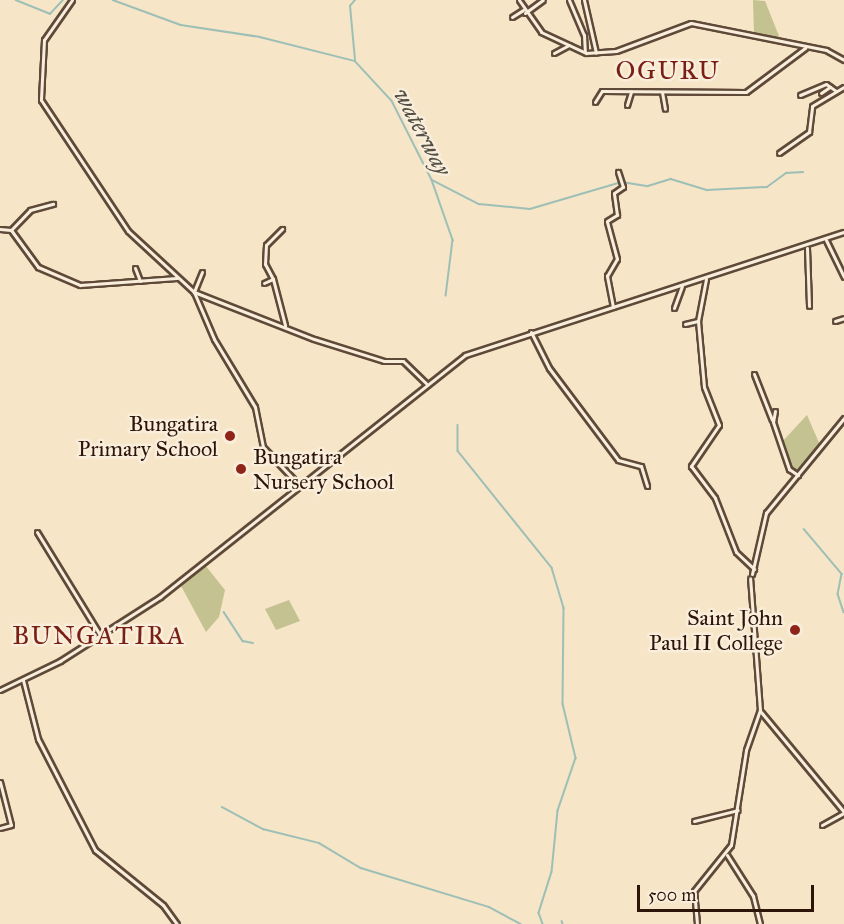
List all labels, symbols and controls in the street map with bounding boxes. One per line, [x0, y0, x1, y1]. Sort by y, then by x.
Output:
district label: OGURU [616, 55, 720, 87]
water label: waterway [387, 83, 457, 181]
place label: Bungatira Primary School [78, 410, 218, 462]
marker: Bungatira Primary School [223, 429, 237, 443]
place label: Bungatira Nursery School [253, 443, 394, 494]
marker: Bungatira Nursery School [234, 462, 248, 476]
place label: Saint John Paul II College [649, 604, 783, 656]
district label: BUNGATIRA [12, 620, 186, 652]
marker: Saint John Paul II College [788, 623, 802, 637]
scale bar [640, 873, 817, 911]
text: 500 m [648, 884, 696, 906]

